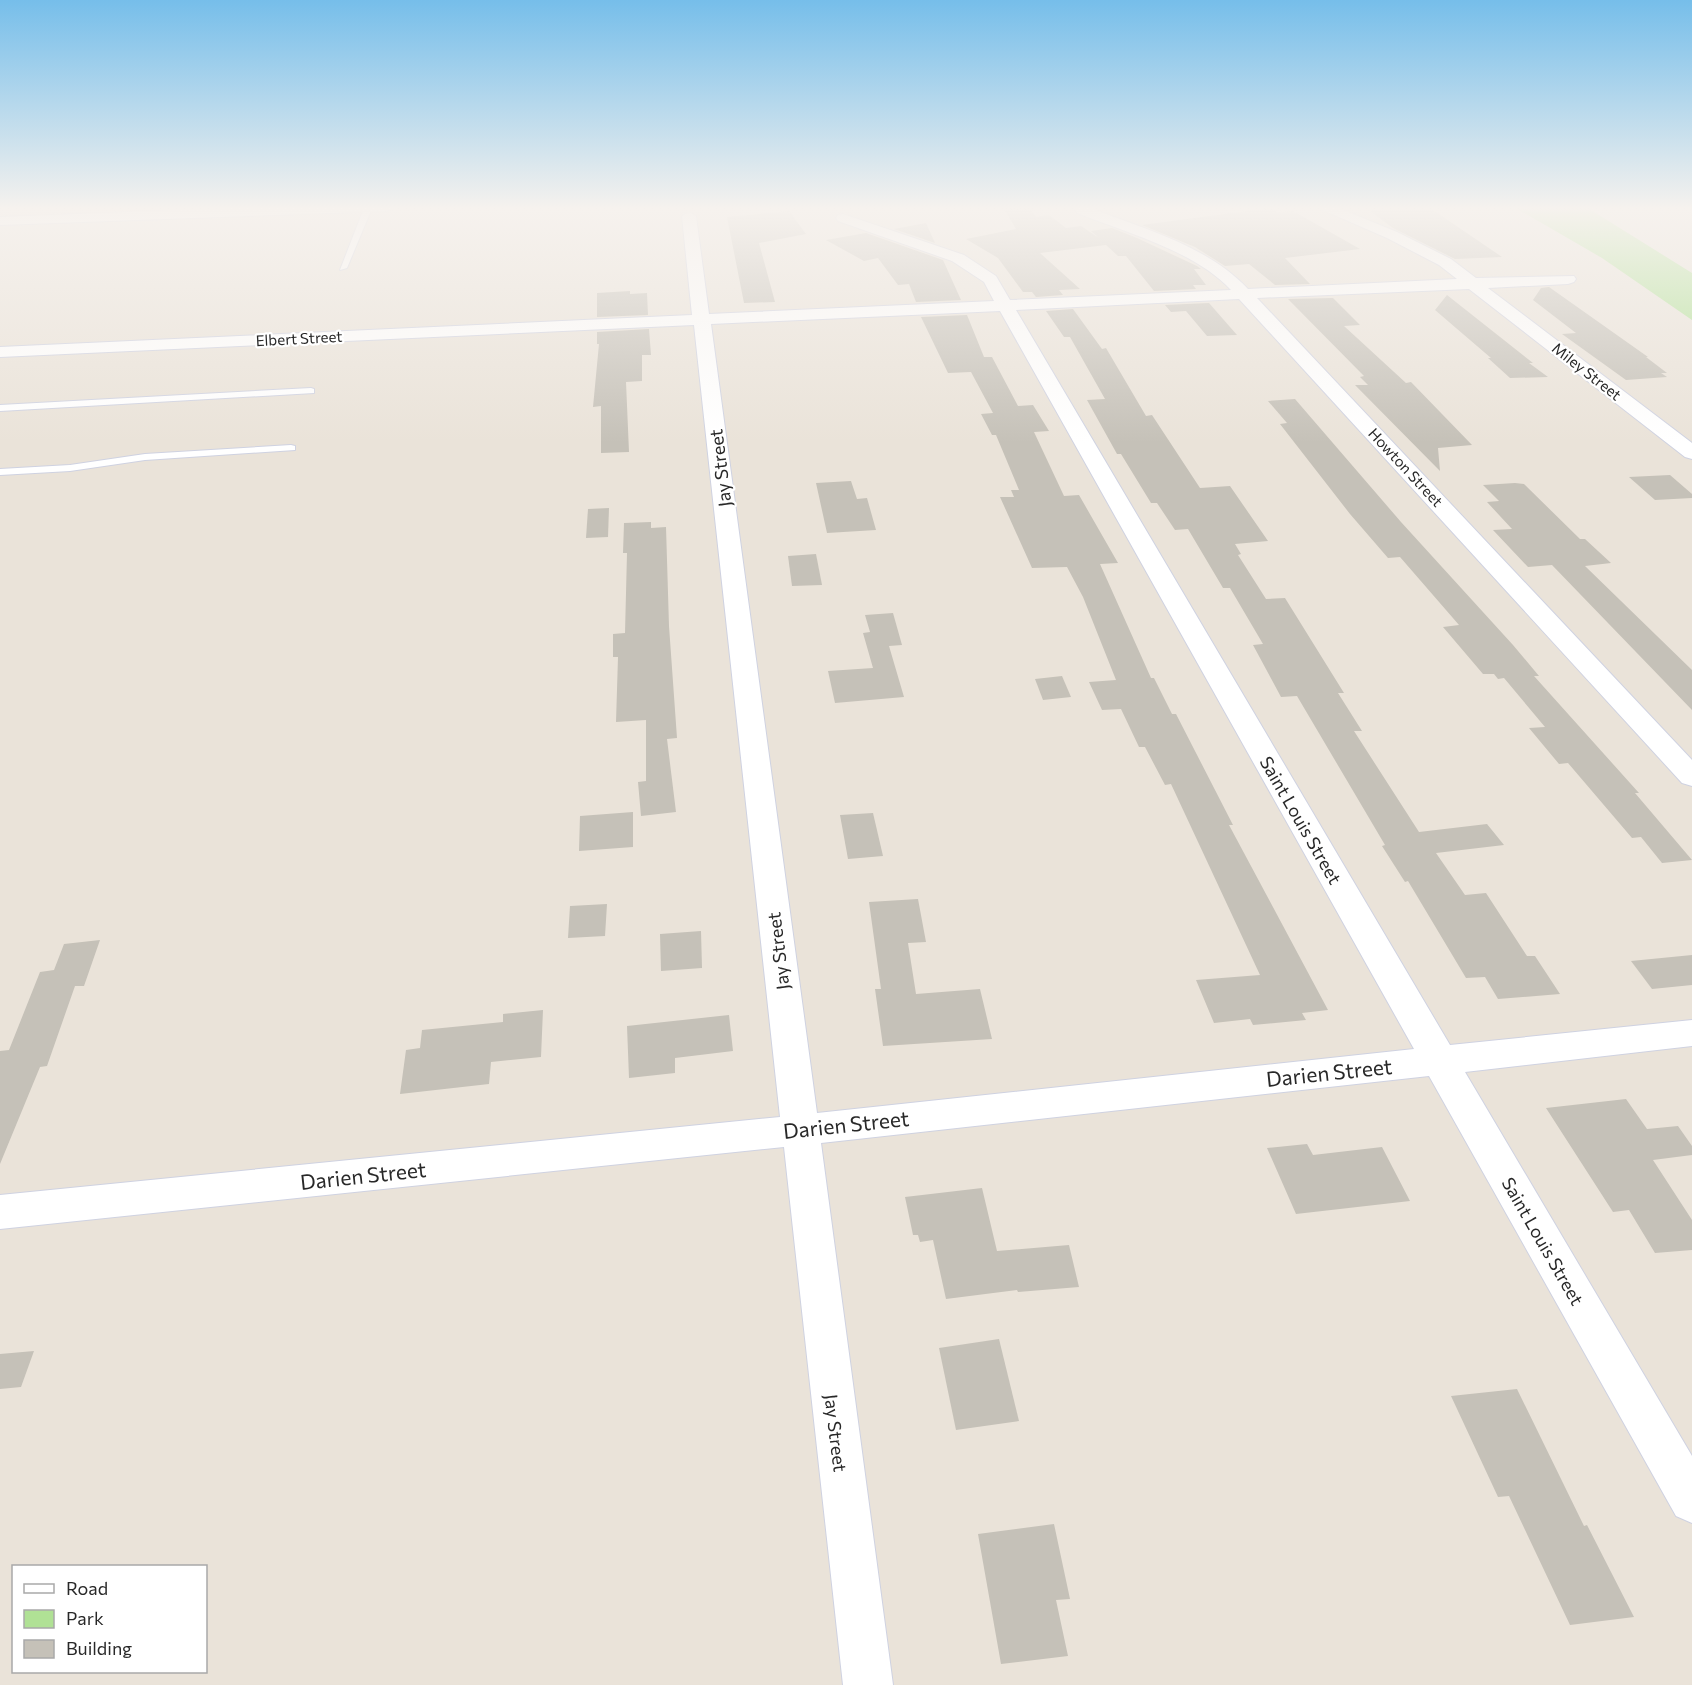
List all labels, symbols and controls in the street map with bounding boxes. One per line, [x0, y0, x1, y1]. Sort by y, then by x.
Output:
street label: Elbert Street [255, 327, 343, 349]
street label: Miley Street [1549, 338, 1625, 404]
street label: Howton Street [1365, 424, 1447, 510]
street label: Jay Street [704, 428, 736, 508]
street label: Saint Louis Street [1255, 752, 1347, 888]
street label: Jay Street [762, 911, 794, 991]
street label: Darien Street [1265, 1053, 1393, 1091]
street label: Darien Street [782, 1105, 910, 1143]
street label: Darien Street [299, 1156, 427, 1194]
street label: Saint Louis Street [1497, 1173, 1589, 1309]
street label: Jay Street [820, 1393, 852, 1473]
legend [12, 1565, 207, 1673]
text: Road [66, 1577, 108, 1599]
text: Park [66, 1607, 104, 1629]
text: Building [66, 1637, 132, 1659]

